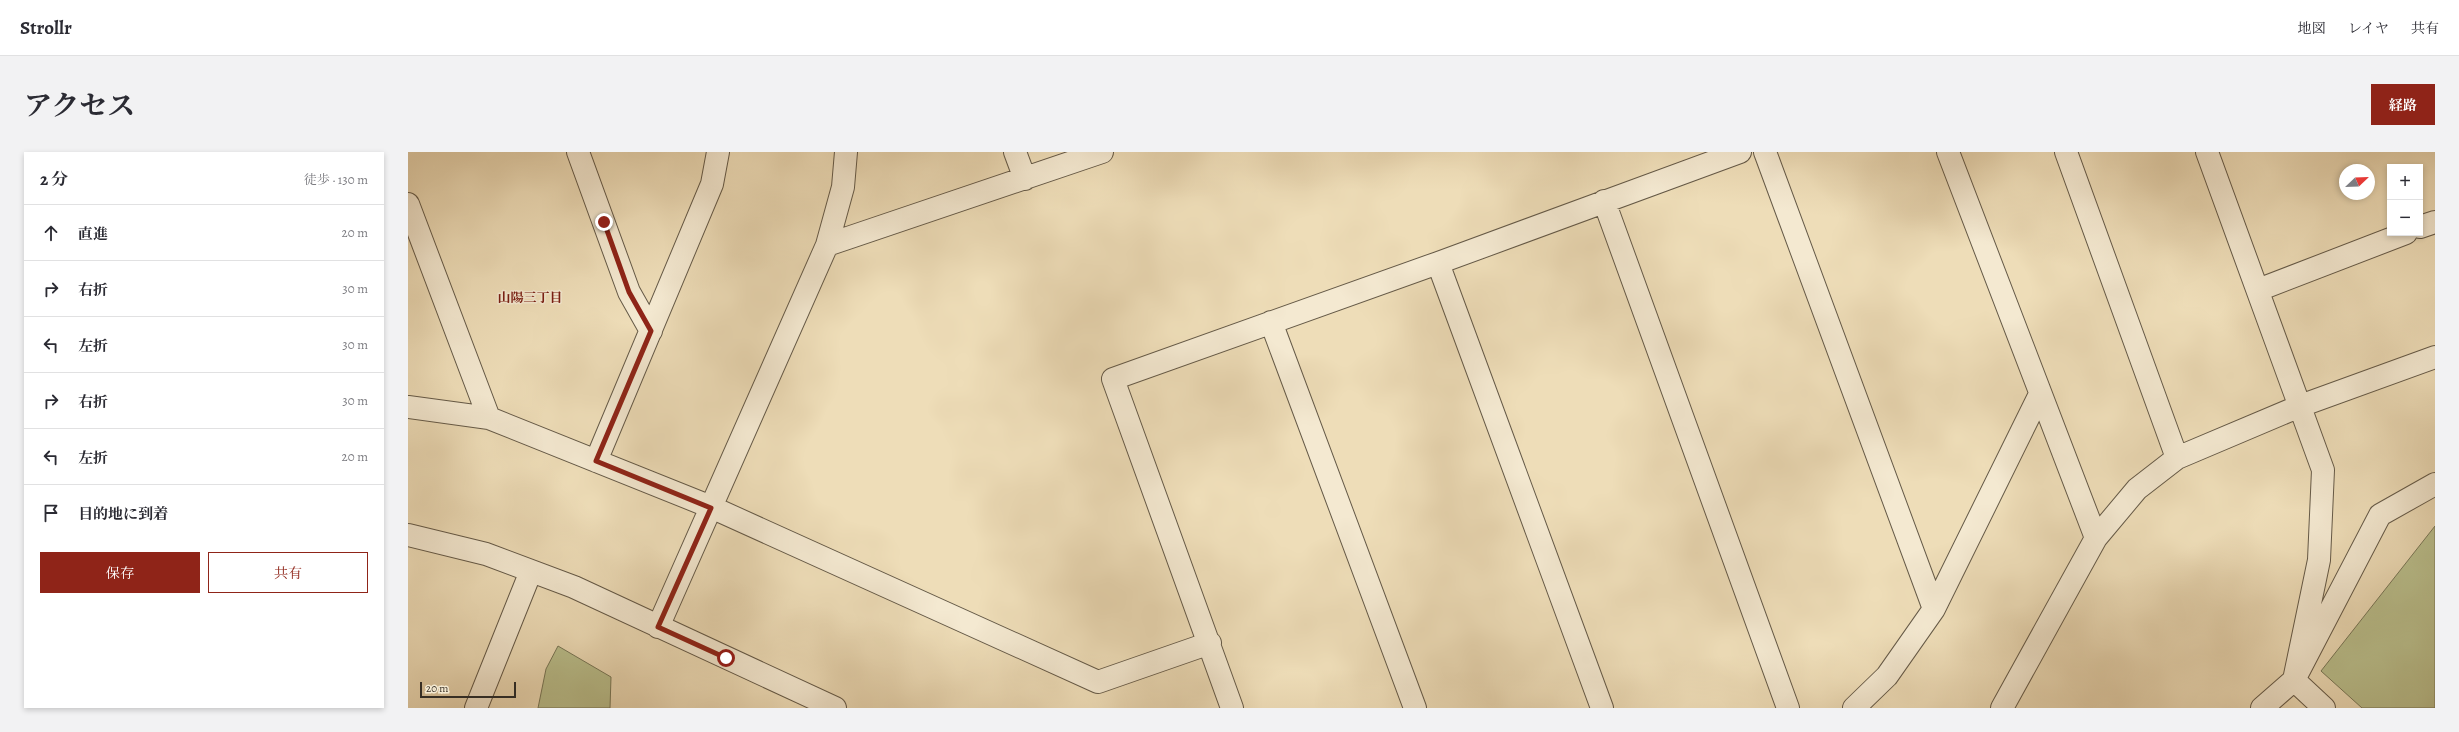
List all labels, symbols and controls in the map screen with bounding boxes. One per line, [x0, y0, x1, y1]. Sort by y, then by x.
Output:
text: Strollr [20, 15, 72, 41]
text: 地図 [2298, 19, 2326, 38]
text: レイヤ [2348, 19, 2389, 38]
text: 共有 [2411, 19, 2439, 38]
button: 経路 [2371, 84, 2435, 125]
text: アクセス [24, 87, 135, 125]
north arrow [2339, 164, 2375, 200]
map controls [2387, 164, 2423, 236]
button: + [2387, 164, 2423, 200]
text: 2 分 [40, 168, 68, 191]
text: 徒歩 · 130 m [304, 171, 368, 188]
button: − [2387, 200, 2423, 236]
route end [595, 213, 613, 231]
icon: ahead [40, 222, 62, 244]
text: 直進 [78, 224, 108, 244]
text: 20 m [342, 224, 368, 241]
icon: right [40, 278, 62, 300]
text: 右折 [78, 280, 108, 300]
text: 30 m [342, 280, 368, 297]
district label: 山陽三丁目 [497, 289, 563, 306]
icon: left [40, 334, 62, 356]
text: 左折 [78, 336, 108, 356]
text: 30 m [342, 336, 368, 353]
icon: right [40, 390, 62, 412]
text: 右折 [78, 392, 108, 412]
text: 30 m [342, 392, 368, 409]
icon: left [40, 446, 62, 468]
text: 左折 [78, 448, 108, 468]
text: 20 m [342, 448, 368, 465]
icon: arrive [40, 502, 62, 524]
text: 目的地に到着 [78, 504, 168, 524]
button: 保存 [40, 552, 200, 593]
button: 共有 [208, 552, 368, 593]
route start [717, 649, 735, 667]
scale bar [420, 680, 516, 699]
text: 20 m [426, 681, 448, 696]

